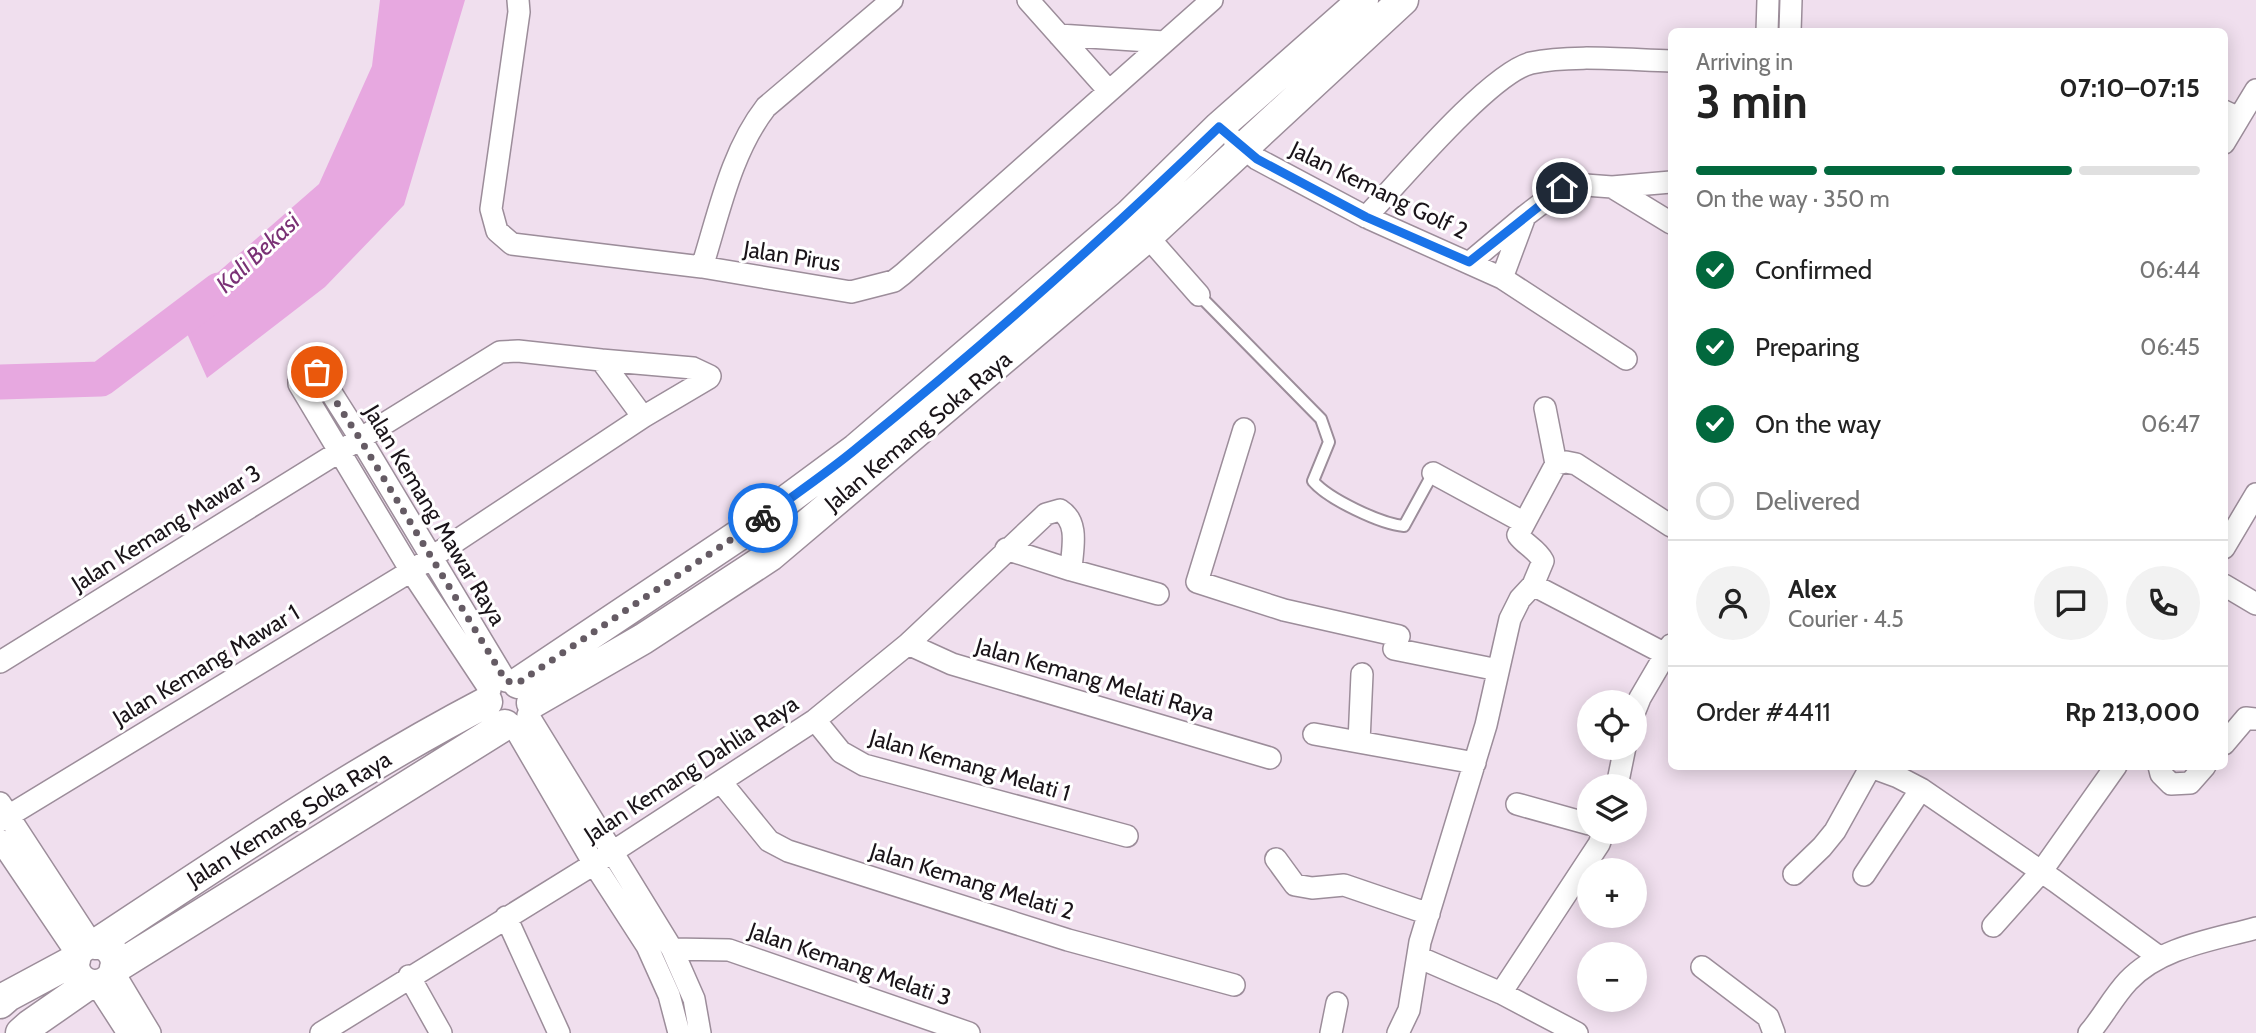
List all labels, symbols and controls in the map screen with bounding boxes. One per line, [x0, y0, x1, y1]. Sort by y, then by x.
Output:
text: Arriving in [1696, 48, 1793, 76]
text: 07:10–07:15 [2059, 72, 2200, 104]
text: 3 min [1696, 74, 1808, 130]
street label: Jalan Kemang Golf 2 [1285, 134, 1472, 245]
pin [1532, 158, 1592, 218]
icon: home [1543, 169, 1581, 207]
text: On the way · 350 m [1696, 185, 1890, 213]
water label: Kali Bekasi [210, 206, 306, 299]
street label: Jalan Pirus [740, 234, 843, 277]
icon: check [1696, 251, 1734, 289]
text: Confirmed [1755, 254, 1872, 286]
text: 06:44 [2140, 256, 2200, 284]
icon: check [1696, 328, 1734, 366]
text: Preparing [1755, 331, 1859, 363]
text: 06:45 [2140, 333, 2200, 361]
pin [287, 342, 347, 402]
street label: Jalan Kemang Soka Raya [818, 345, 1017, 518]
icon: bag [298, 353, 336, 391]
street label: Jalan Kemang Mawar Raya [358, 399, 512, 630]
icon: check [1696, 405, 1734, 443]
text: On the way [1755, 408, 1881, 440]
text: 06:47 [2141, 410, 2200, 438]
street label: Jalan Kemang Mawar 3 [65, 458, 266, 598]
courier [728, 483, 798, 553]
text: Delivered [1755, 485, 1860, 517]
icon: bike [744, 499, 782, 537]
button: person [1696, 566, 1770, 640]
button: chat [2034, 566, 2108, 640]
button: phone [2126, 566, 2200, 640]
text: Alex [1788, 573, 1837, 605]
street label: Jalan Kemang Mawar 1 [107, 598, 304, 732]
text: Courier · 4.5 [1788, 605, 1904, 633]
street label: Jalan Kemang Melati Raya [971, 631, 1218, 726]
street label: Jalan Kemang Dahlia Raya [578, 689, 803, 849]
map controls [1577, 690, 1647, 1012]
button: locate [1577, 690, 1647, 760]
text: Order #4411 [1696, 696, 1831, 728]
text: Rp 213,000 [2065, 696, 2200, 728]
street label: Jalan Kemang Melati 1 [865, 723, 1074, 807]
street label: Jalan Kemang Soka Raya [181, 745, 396, 894]
button: layers [1577, 774, 1647, 844]
street label: Jalan Kemang Melati 2 [866, 836, 1078, 925]
button: + [1577, 858, 1647, 928]
street label: Jalan Kemang Melati 3 [744, 916, 955, 1012]
button: − [1577, 942, 1647, 1012]

